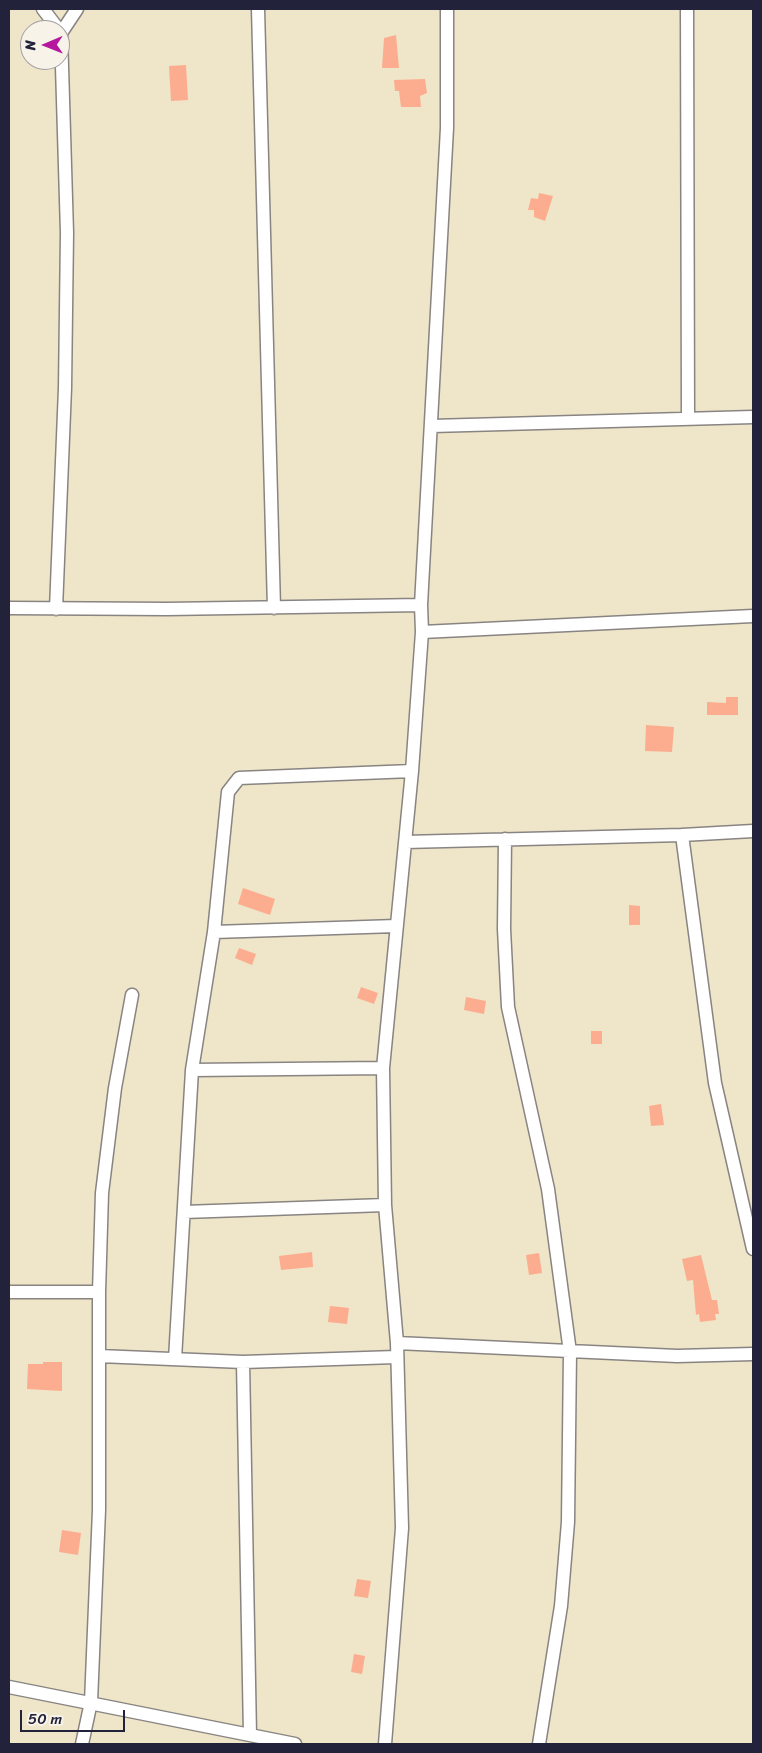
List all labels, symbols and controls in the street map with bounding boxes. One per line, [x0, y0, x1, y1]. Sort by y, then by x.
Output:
north arrow [20, 20, 70, 70]
text: N [18, 40, 43, 50]
scale bar [22, 1700, 128, 1732]
text: 50 m [28, 1706, 62, 1732]

